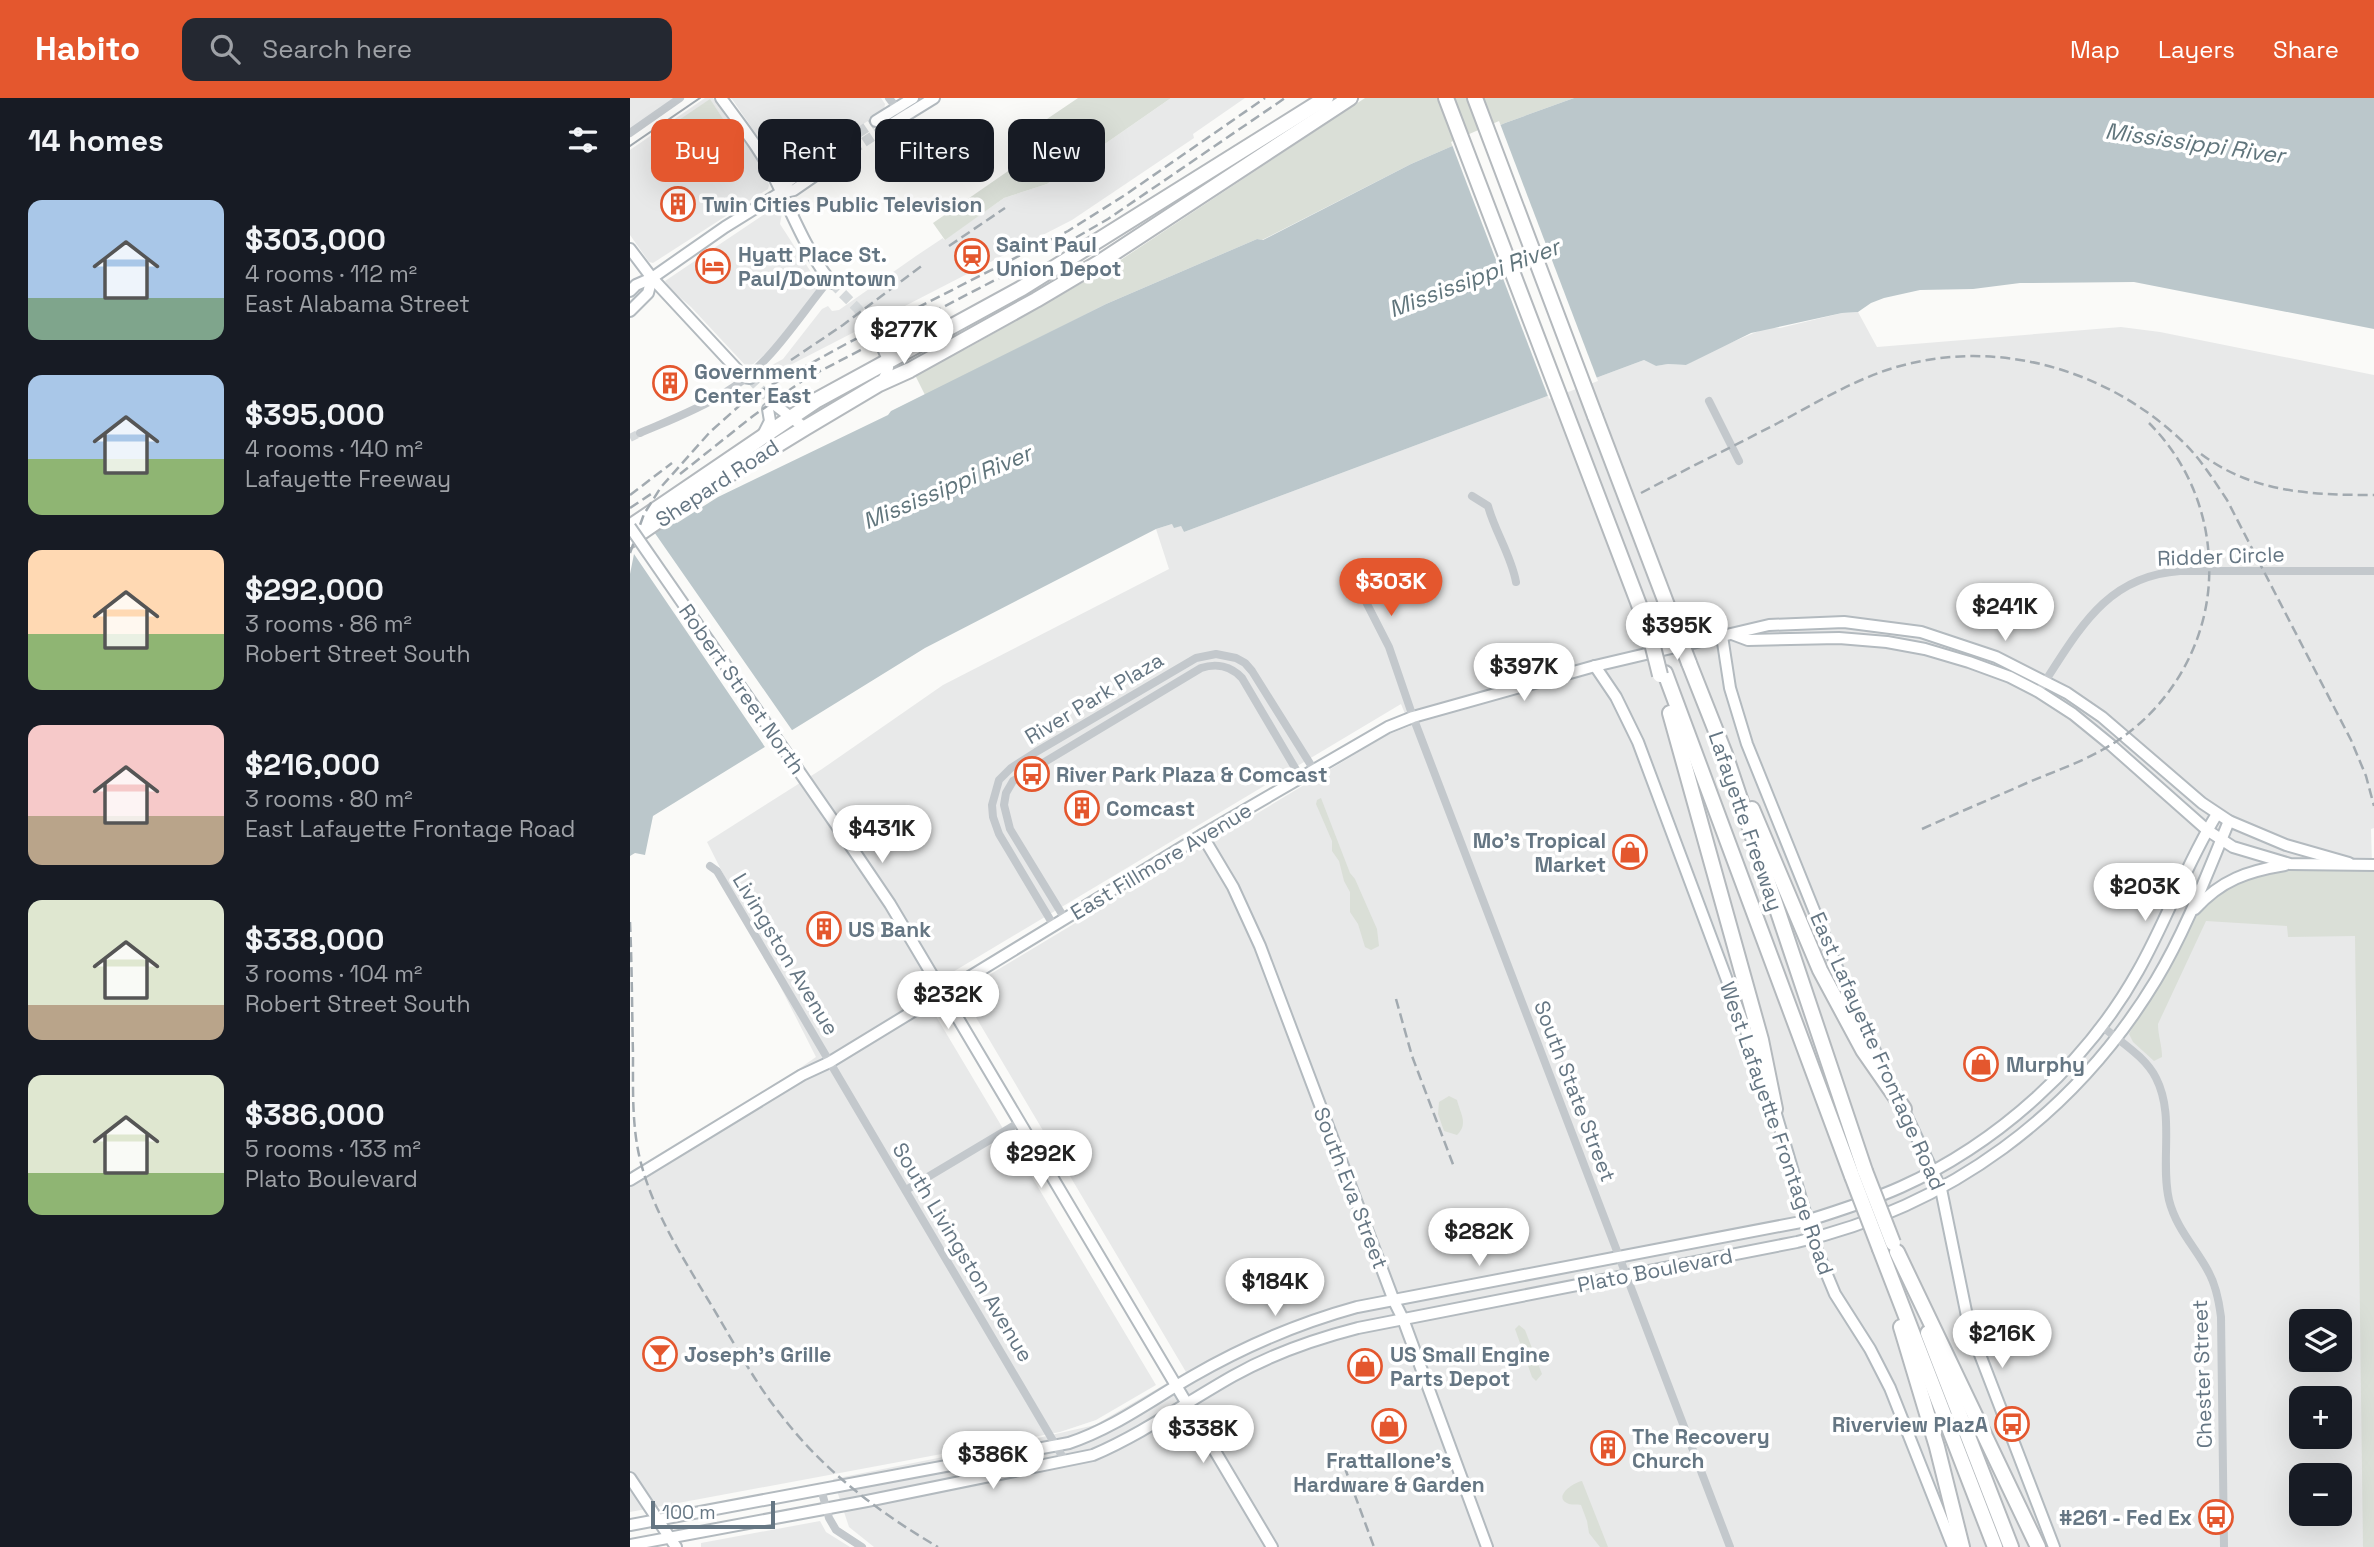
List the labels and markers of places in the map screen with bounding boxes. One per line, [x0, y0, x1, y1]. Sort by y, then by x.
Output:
building icon: Twin Cities Public Television [659, 185, 697, 223]
place label: Twin Cities Public Television [702, 191, 983, 218]
place label: Saint Paul Union Depot [996, 231, 1121, 282]
station icon: Saint Paul Union Depot [953, 237, 991, 275]
place label: Hyatt Place St. Paul/Downtown [738, 241, 896, 292]
hotel icon: Hyatt Place St. Paul/Downtown [694, 247, 732, 285]
pin: $277K [855, 306, 953, 366]
place label: Government Center East [694, 358, 817, 409]
building icon: Government Center East [651, 364, 689, 402]
pin: $303K [1342, 559, 1440, 618]
pin: $241K [1956, 584, 2054, 643]
pin: $395K [1628, 602, 1726, 662]
pin: $397K [1475, 644, 1573, 703]
bus stop icon: River Park Plaza & Comcast [1013, 755, 1051, 793]
place label: River Park Plaza & Comcast [1056, 761, 1328, 788]
building icon: Comcast [1063, 789, 1101, 827]
place label: Comcast [1106, 795, 1195, 822]
pin: $431K [833, 806, 931, 865]
place label: Mo's Tropical Market [1473, 827, 1606, 878]
shop icon: Mo's Tropical Market [1611, 833, 1649, 871]
pin: $203K [2096, 864, 2194, 923]
building icon: US Bank [805, 910, 843, 948]
place label: US Bank [848, 916, 931, 943]
pin: $232K [899, 972, 997, 1031]
shop icon: Murphy [1962, 1045, 2000, 1083]
place label: Murphy [2006, 1051, 2085, 1078]
pin: $292K [992, 1130, 1090, 1190]
pin: $282K [1430, 1208, 1528, 1268]
pin: $184K [1226, 1258, 1324, 1318]
pin: $216K [1953, 1310, 2051, 1370]
bar icon: Joseph's Grille [641, 1335, 679, 1373]
place label: Joseph's Grille [684, 1341, 831, 1368]
place label: US Small Engine Parts Depot [1390, 1341, 1550, 1392]
shop icon: US Small Engine Parts Depot [1346, 1347, 1384, 1385]
bus stop icon: Riverview PlazA [1993, 1405, 2031, 1443]
pin: $338K [1154, 1406, 1252, 1465]
shop icon: Frattallone’s Hardware & Garden [1370, 1407, 1408, 1445]
place label: Riverview PlazA [1832, 1411, 1988, 1438]
place label: The Recovery Church [1632, 1423, 1770, 1474]
building icon: The Recovery Church [1589, 1429, 1627, 1467]
pin: $386K [944, 1432, 1042, 1491]
place label: Frattallone’s Hardware & Garden [1293, 1447, 1485, 1498]
bus stop icon: #261 - Fed Ex [2197, 1498, 2235, 1536]
place label: #261 - Fed Ex [2059, 1504, 2192, 1531]

